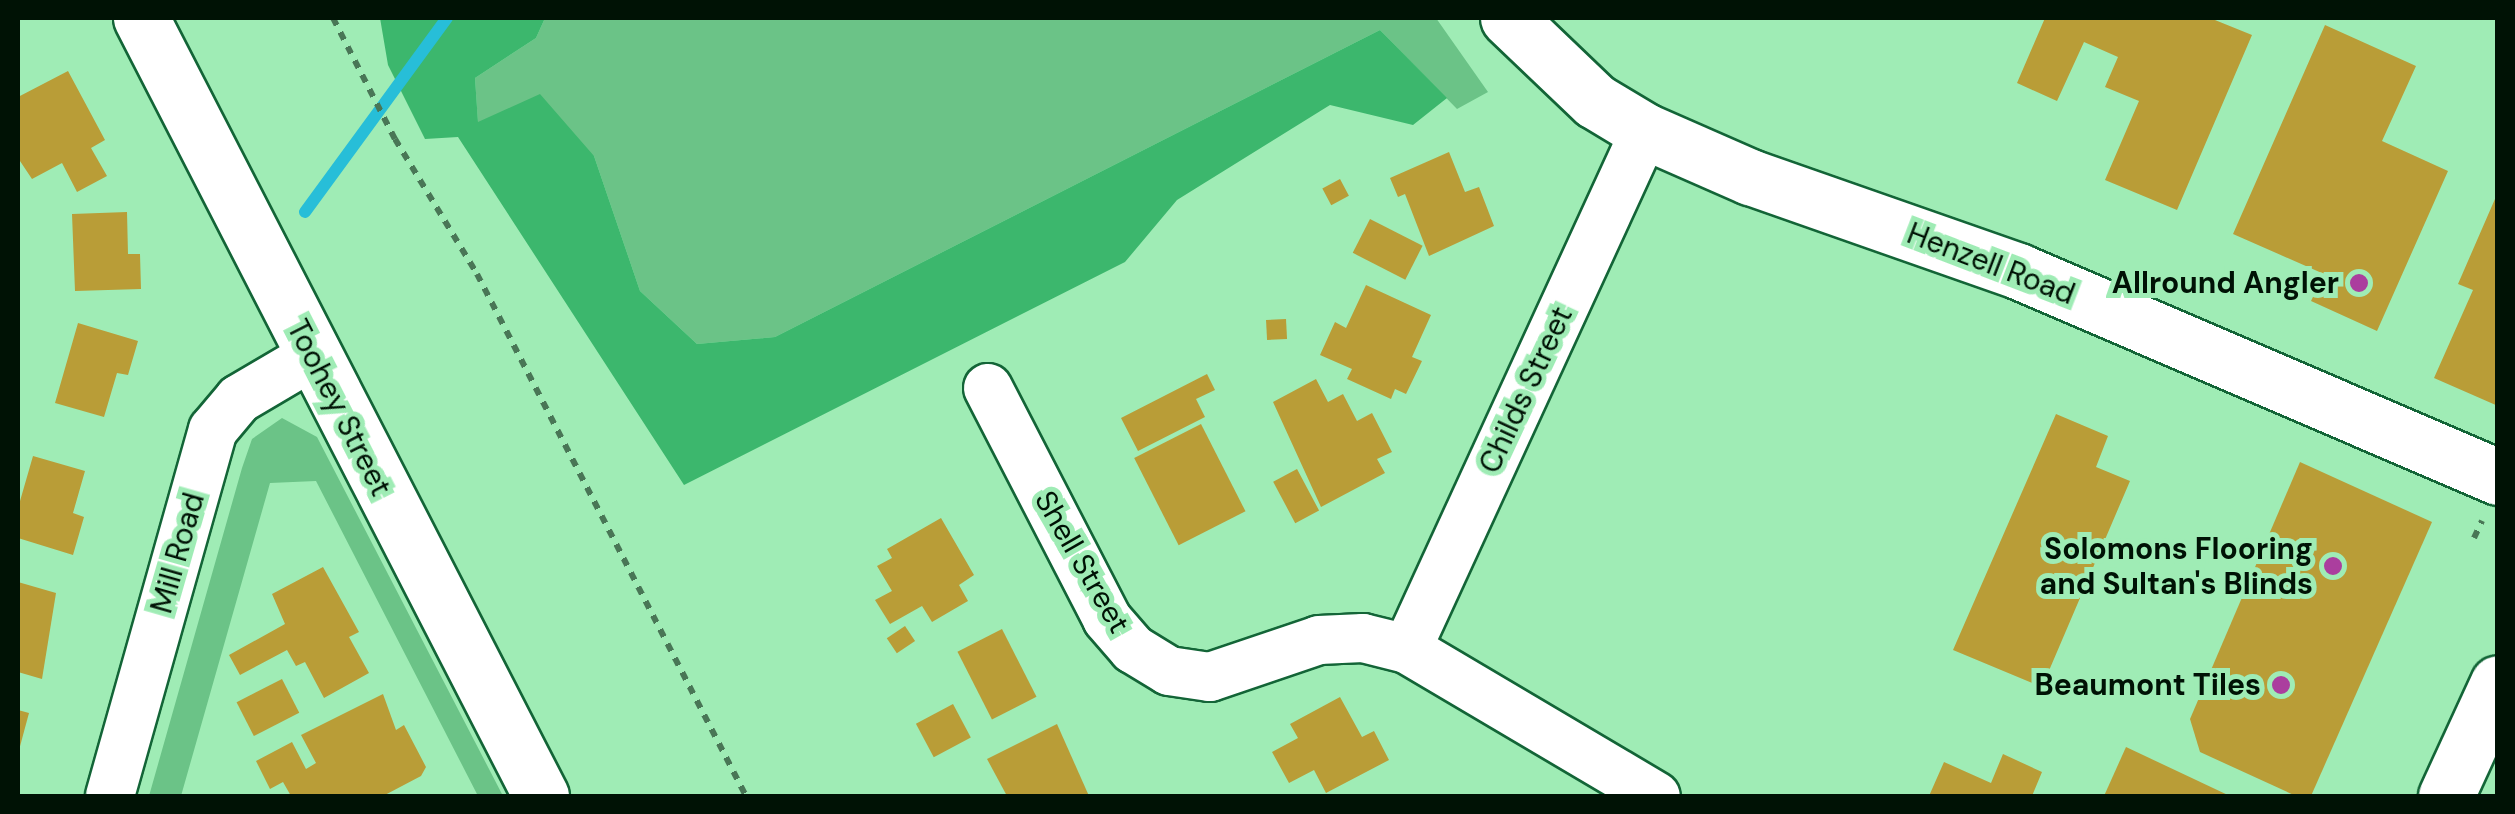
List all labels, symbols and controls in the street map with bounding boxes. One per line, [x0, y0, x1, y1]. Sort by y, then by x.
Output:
street label: Henzell Road [1902, 216, 2080, 312]
place label: Allround Angler [2112, 265, 2339, 301]
marker: Allround Angler [2348, 272, 2370, 294]
street label: Childs Street [1472, 301, 1580, 479]
street label: Toohey Street [279, 314, 399, 502]
street label: Shell Street [1027, 485, 1137, 639]
street label: Mill Road [144, 489, 212, 617]
place label: Solomons Flooring and Sultan's Blinds [2040, 531, 2313, 602]
marker: Solomons Flooring and Sultan's Blinds [2322, 555, 2344, 577]
place label: Beaumont Tiles [2035, 667, 2261, 703]
marker: Beaumont Tiles [2270, 674, 2292, 696]

